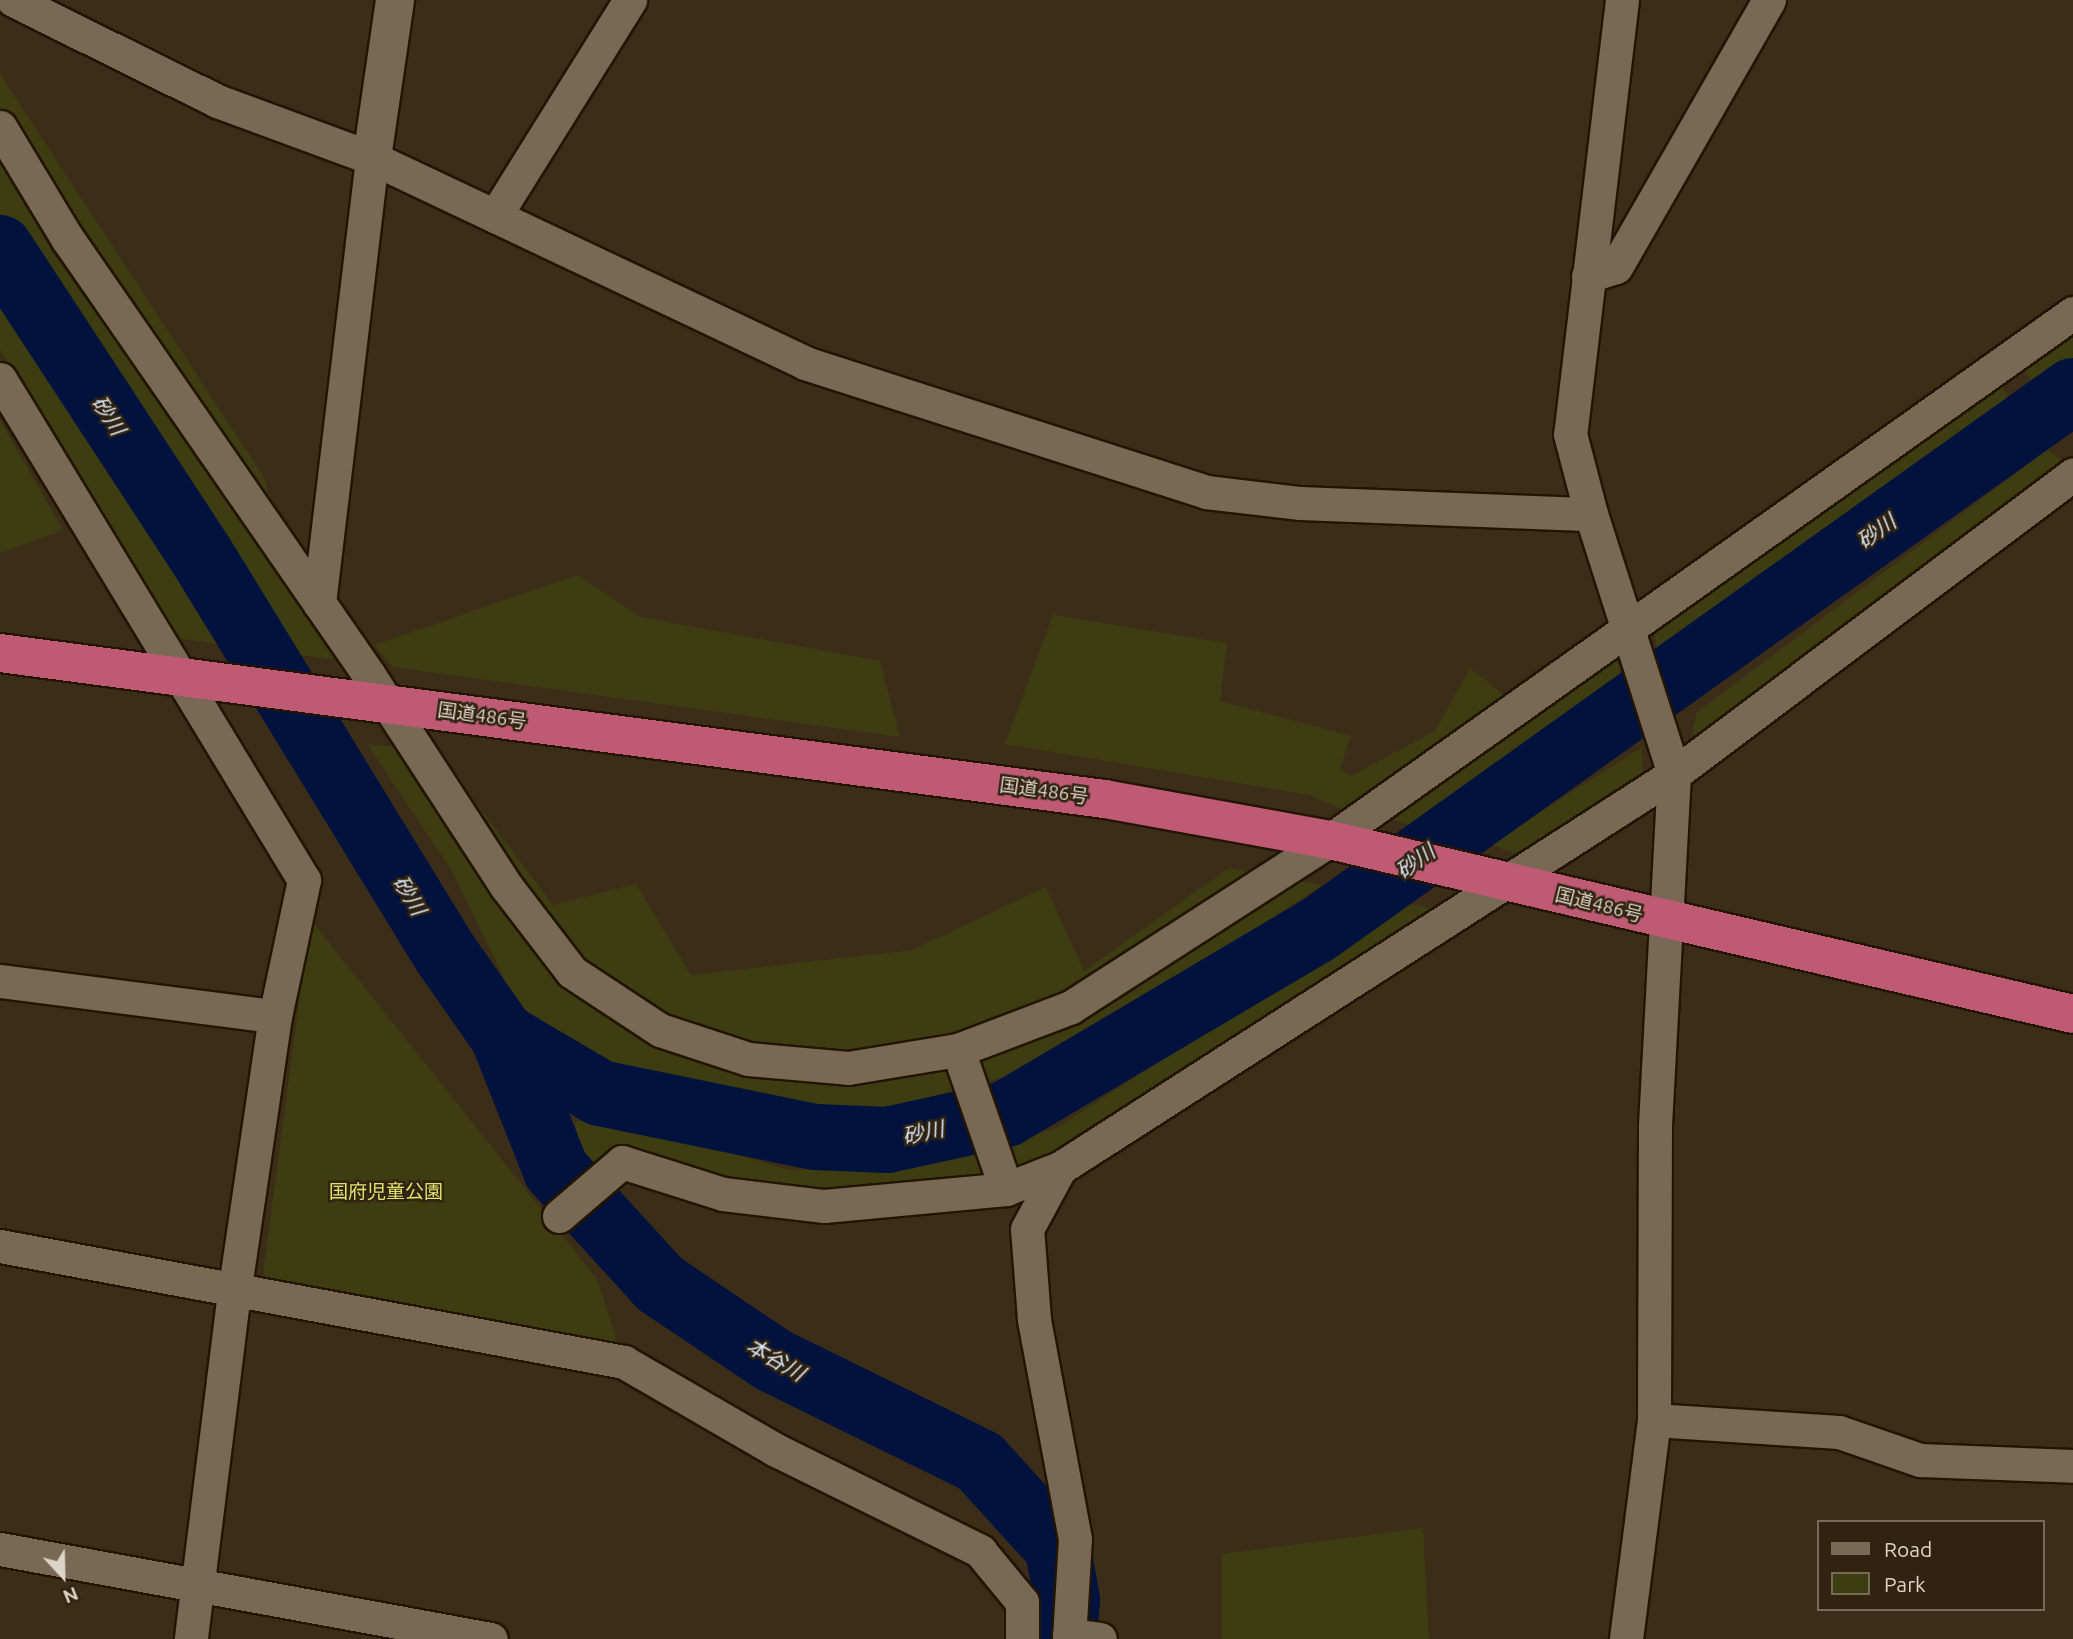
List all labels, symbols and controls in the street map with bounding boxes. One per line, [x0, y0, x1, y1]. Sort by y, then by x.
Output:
water label: 砂川 [87, 391, 131, 439]
water label: 砂川 [1852, 508, 1900, 554]
street label: 国道486号 [436, 699, 528, 733]
street label: 国道486号 [998, 774, 1090, 808]
water label: 砂川 [1391, 838, 1439, 884]
water label: 砂川 [388, 871, 432, 919]
street label: 国道486号 [1553, 883, 1645, 927]
water label: 砂川 [900, 1115, 946, 1149]
park label: 国府児童公園 [329, 1181, 443, 1203]
water label: 本谷川 [742, 1332, 810, 1386]
legend [1818, 1520, 2045, 1611]
text: Road [1884, 1537, 1932, 1561]
north arrow [28, 1541, 98, 1611]
text: Park [1884, 1572, 1926, 1596]
text: N [60, 1583, 82, 1608]

